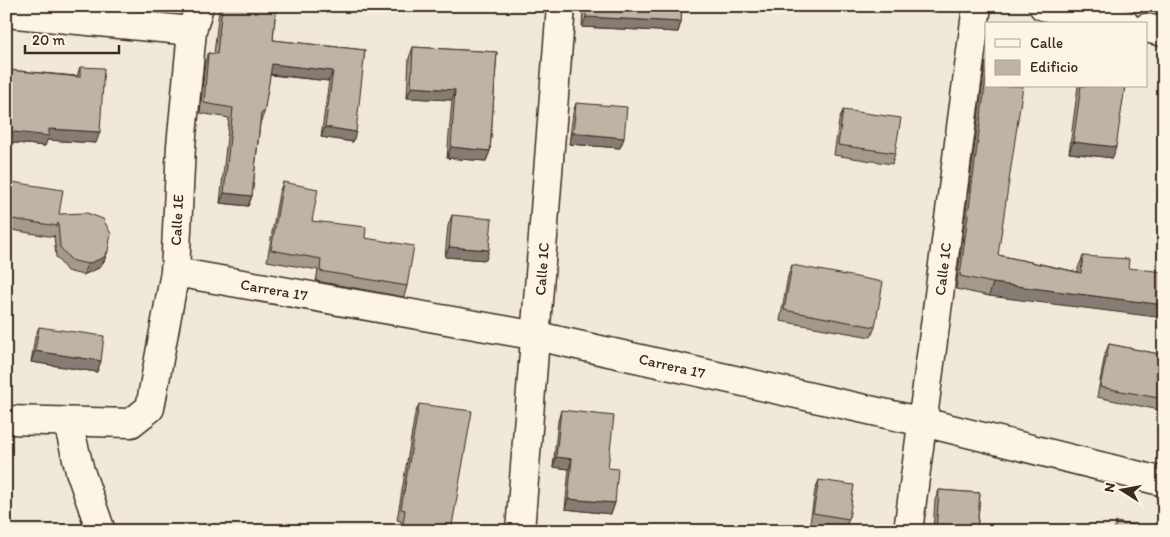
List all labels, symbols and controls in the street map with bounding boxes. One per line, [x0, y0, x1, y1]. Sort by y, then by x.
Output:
scale bar [25, 22, 119, 54]
legend [985, 22, 1148, 88]
text: 20 m [32, 31, 66, 49]
text: Calle [1030, 34, 1063, 52]
text: Edificio [1030, 58, 1078, 76]
street label: Calle 1E [167, 194, 187, 246]
street label: Calle 1C [931, 241, 955, 296]
street label: Calle 1C [531, 242, 553, 296]
street label: Carrera 17 [239, 275, 309, 305]
street label: Carrera 17 [637, 350, 708, 383]
north arrow [1098, 464, 1148, 514]
text: N [1100, 481, 1119, 494]

